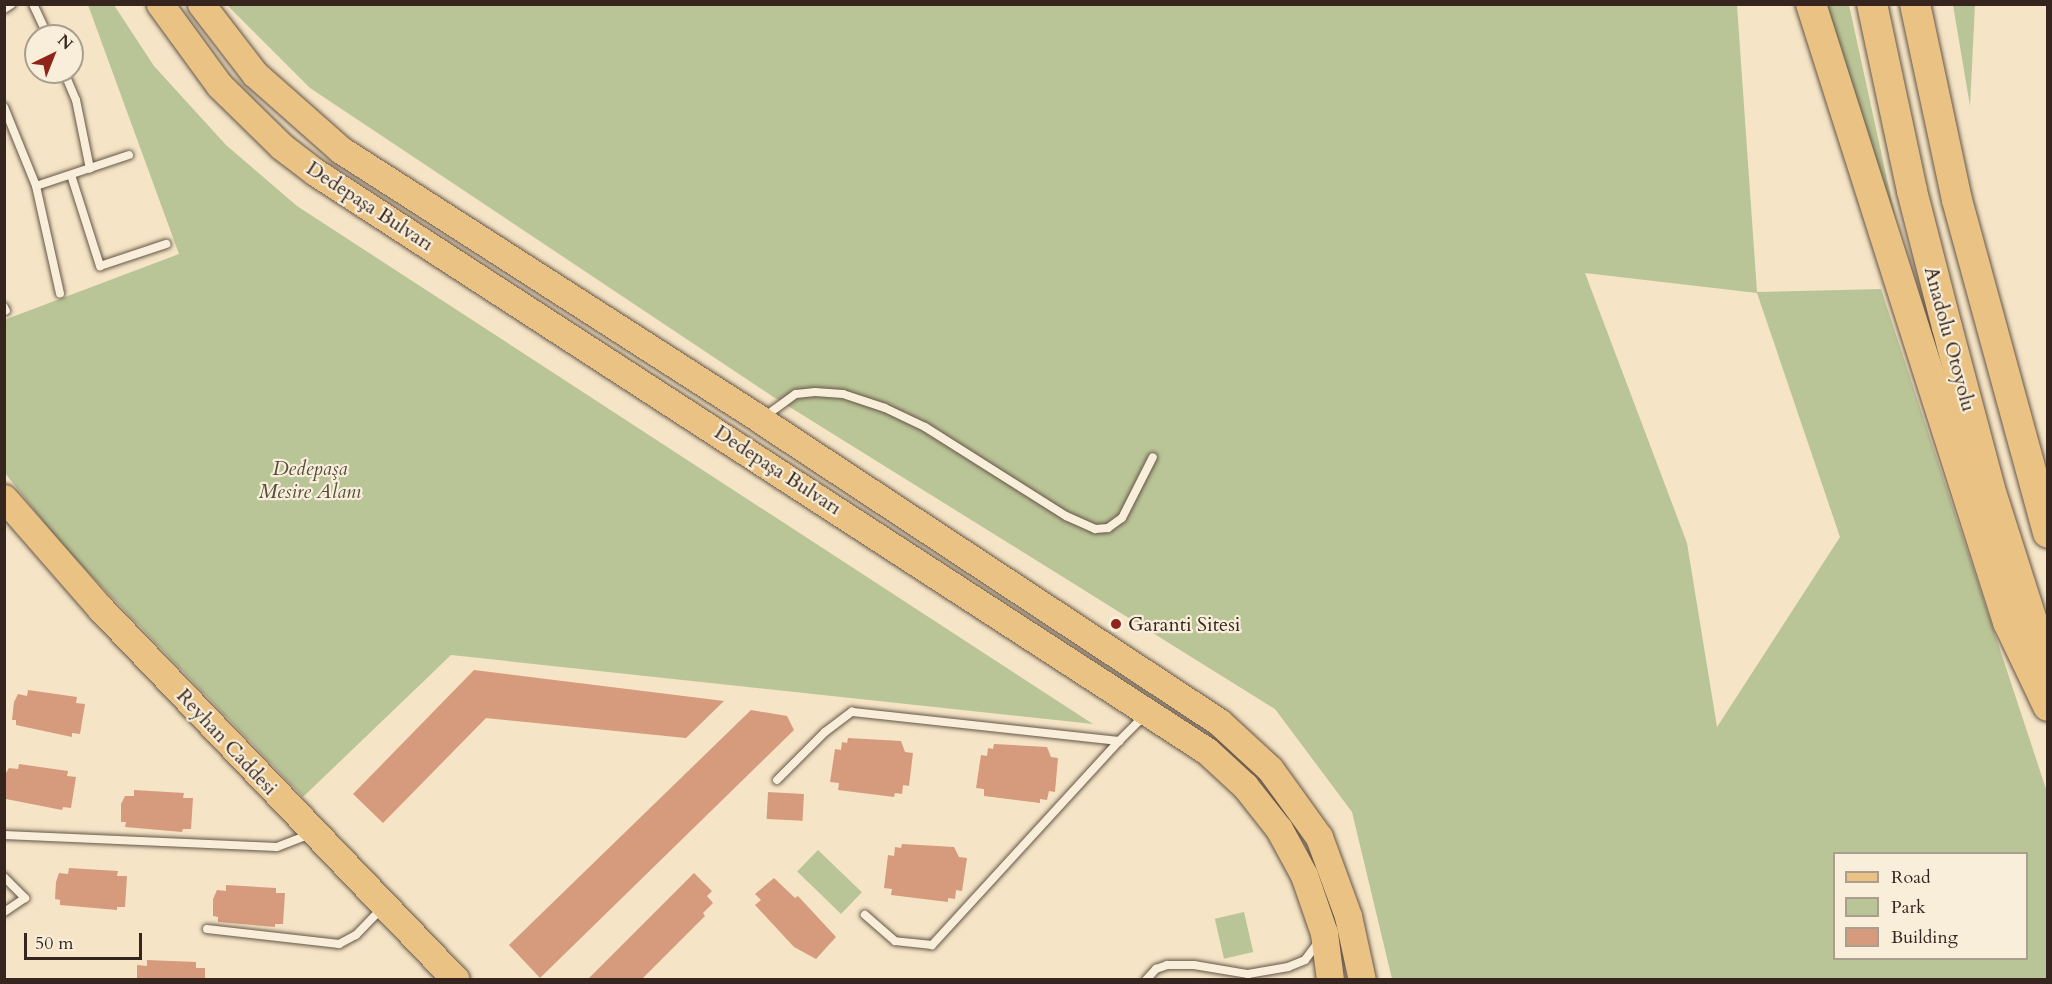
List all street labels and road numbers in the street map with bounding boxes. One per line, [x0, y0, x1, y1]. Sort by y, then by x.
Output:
street label: Dedepaşa Bulvarı [302, 156, 438, 256]
street label: Anadolu Otoyolu [1919, 264, 1981, 414]
street label: Dedepaşa Bulvarı [710, 420, 846, 520]
street label: Reyhan Caddesi [172, 684, 282, 800]

